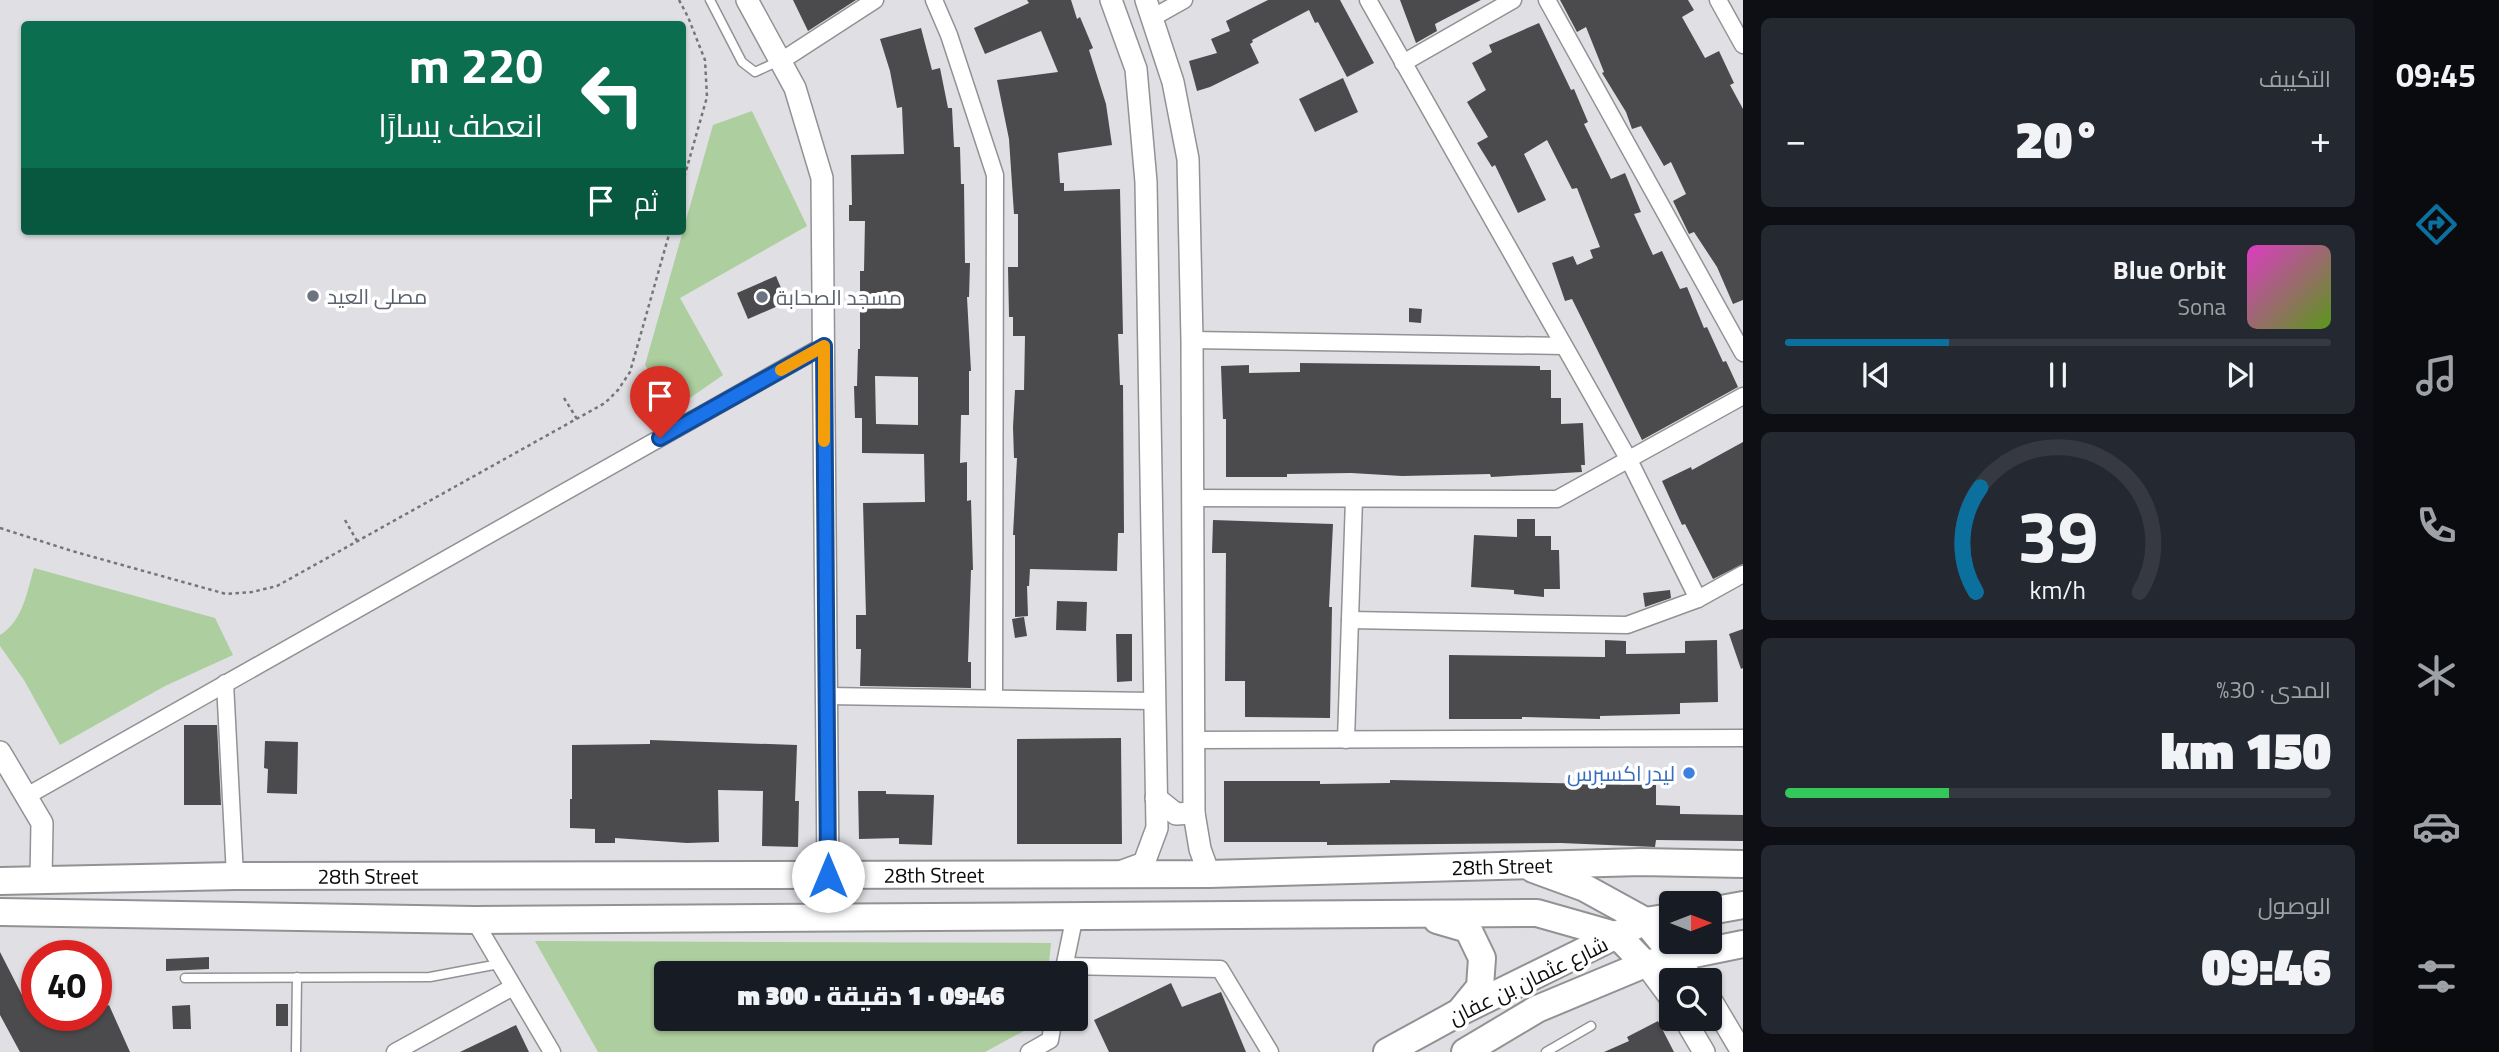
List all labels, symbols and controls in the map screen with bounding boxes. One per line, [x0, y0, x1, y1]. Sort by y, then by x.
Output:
text: 220 m [409, 27, 543, 102]
icon: left [567, 49, 658, 140]
text: 09:45 [2396, 51, 2476, 99]
text: التكييف [2259, 61, 2331, 96]
text: 20° [2015, 99, 2101, 178]
text: انعطف يسارًا [378, 101, 543, 149]
text: − [1785, 110, 1806, 168]
text: + [2310, 110, 2331, 168]
icon: arrive [582, 182, 620, 220]
text: ثم [634, 182, 658, 221]
icon: directions [2412, 200, 2461, 249]
text: Blue Orbit [2113, 250, 2226, 289]
place label: مصلى العيد [327, 280, 427, 312]
place label: مسجد الصحابة [776, 281, 902, 313]
marker: مصلى العيد [305, 288, 321, 304]
marker: مسجد الصحابة [754, 289, 770, 305]
text: Sona [2178, 289, 2226, 324]
icon: music [2412, 351, 2461, 400]
icon: previous [1857, 356, 1895, 394]
icon: pause [2039, 356, 2077, 394]
icon: next [2221, 356, 2259, 394]
pin [630, 366, 690, 438]
icon: arrive [641, 377, 679, 415]
text: 39 [2017, 480, 2099, 590]
icon: phone [2412, 501, 2461, 550]
text: km/h [2030, 571, 2086, 609]
icon: climate [2412, 651, 2461, 700]
text: المدى · 30% [2216, 672, 2331, 707]
text: 150 km [2160, 710, 2331, 789]
place label: ليدر اكسبرس [1567, 757, 1675, 789]
marker: ليدر اكسبرس [1681, 765, 1697, 781]
icon: car [2412, 802, 2461, 851]
position arrow [791, 839, 865, 913]
street label: 28th Street [1451, 848, 1553, 883]
street label: 28th Street [883, 858, 985, 891]
street label: 28th Street [317, 860, 419, 892]
text: الوصول [2258, 888, 2331, 923]
north arrow [1659, 891, 1722, 954]
map controls [1659, 891, 1722, 1031]
text: 09:46 [2202, 926, 2331, 1005]
street label: شارع عثمان بن عفان [1443, 928, 1613, 1032]
speed limit sign: 40 [21, 940, 112, 1031]
icon: filters [2412, 952, 2461, 1001]
button: search [1659, 968, 1722, 1031]
text: 09:46 · 1 دقيقة · 300 m [737, 976, 1005, 1015]

